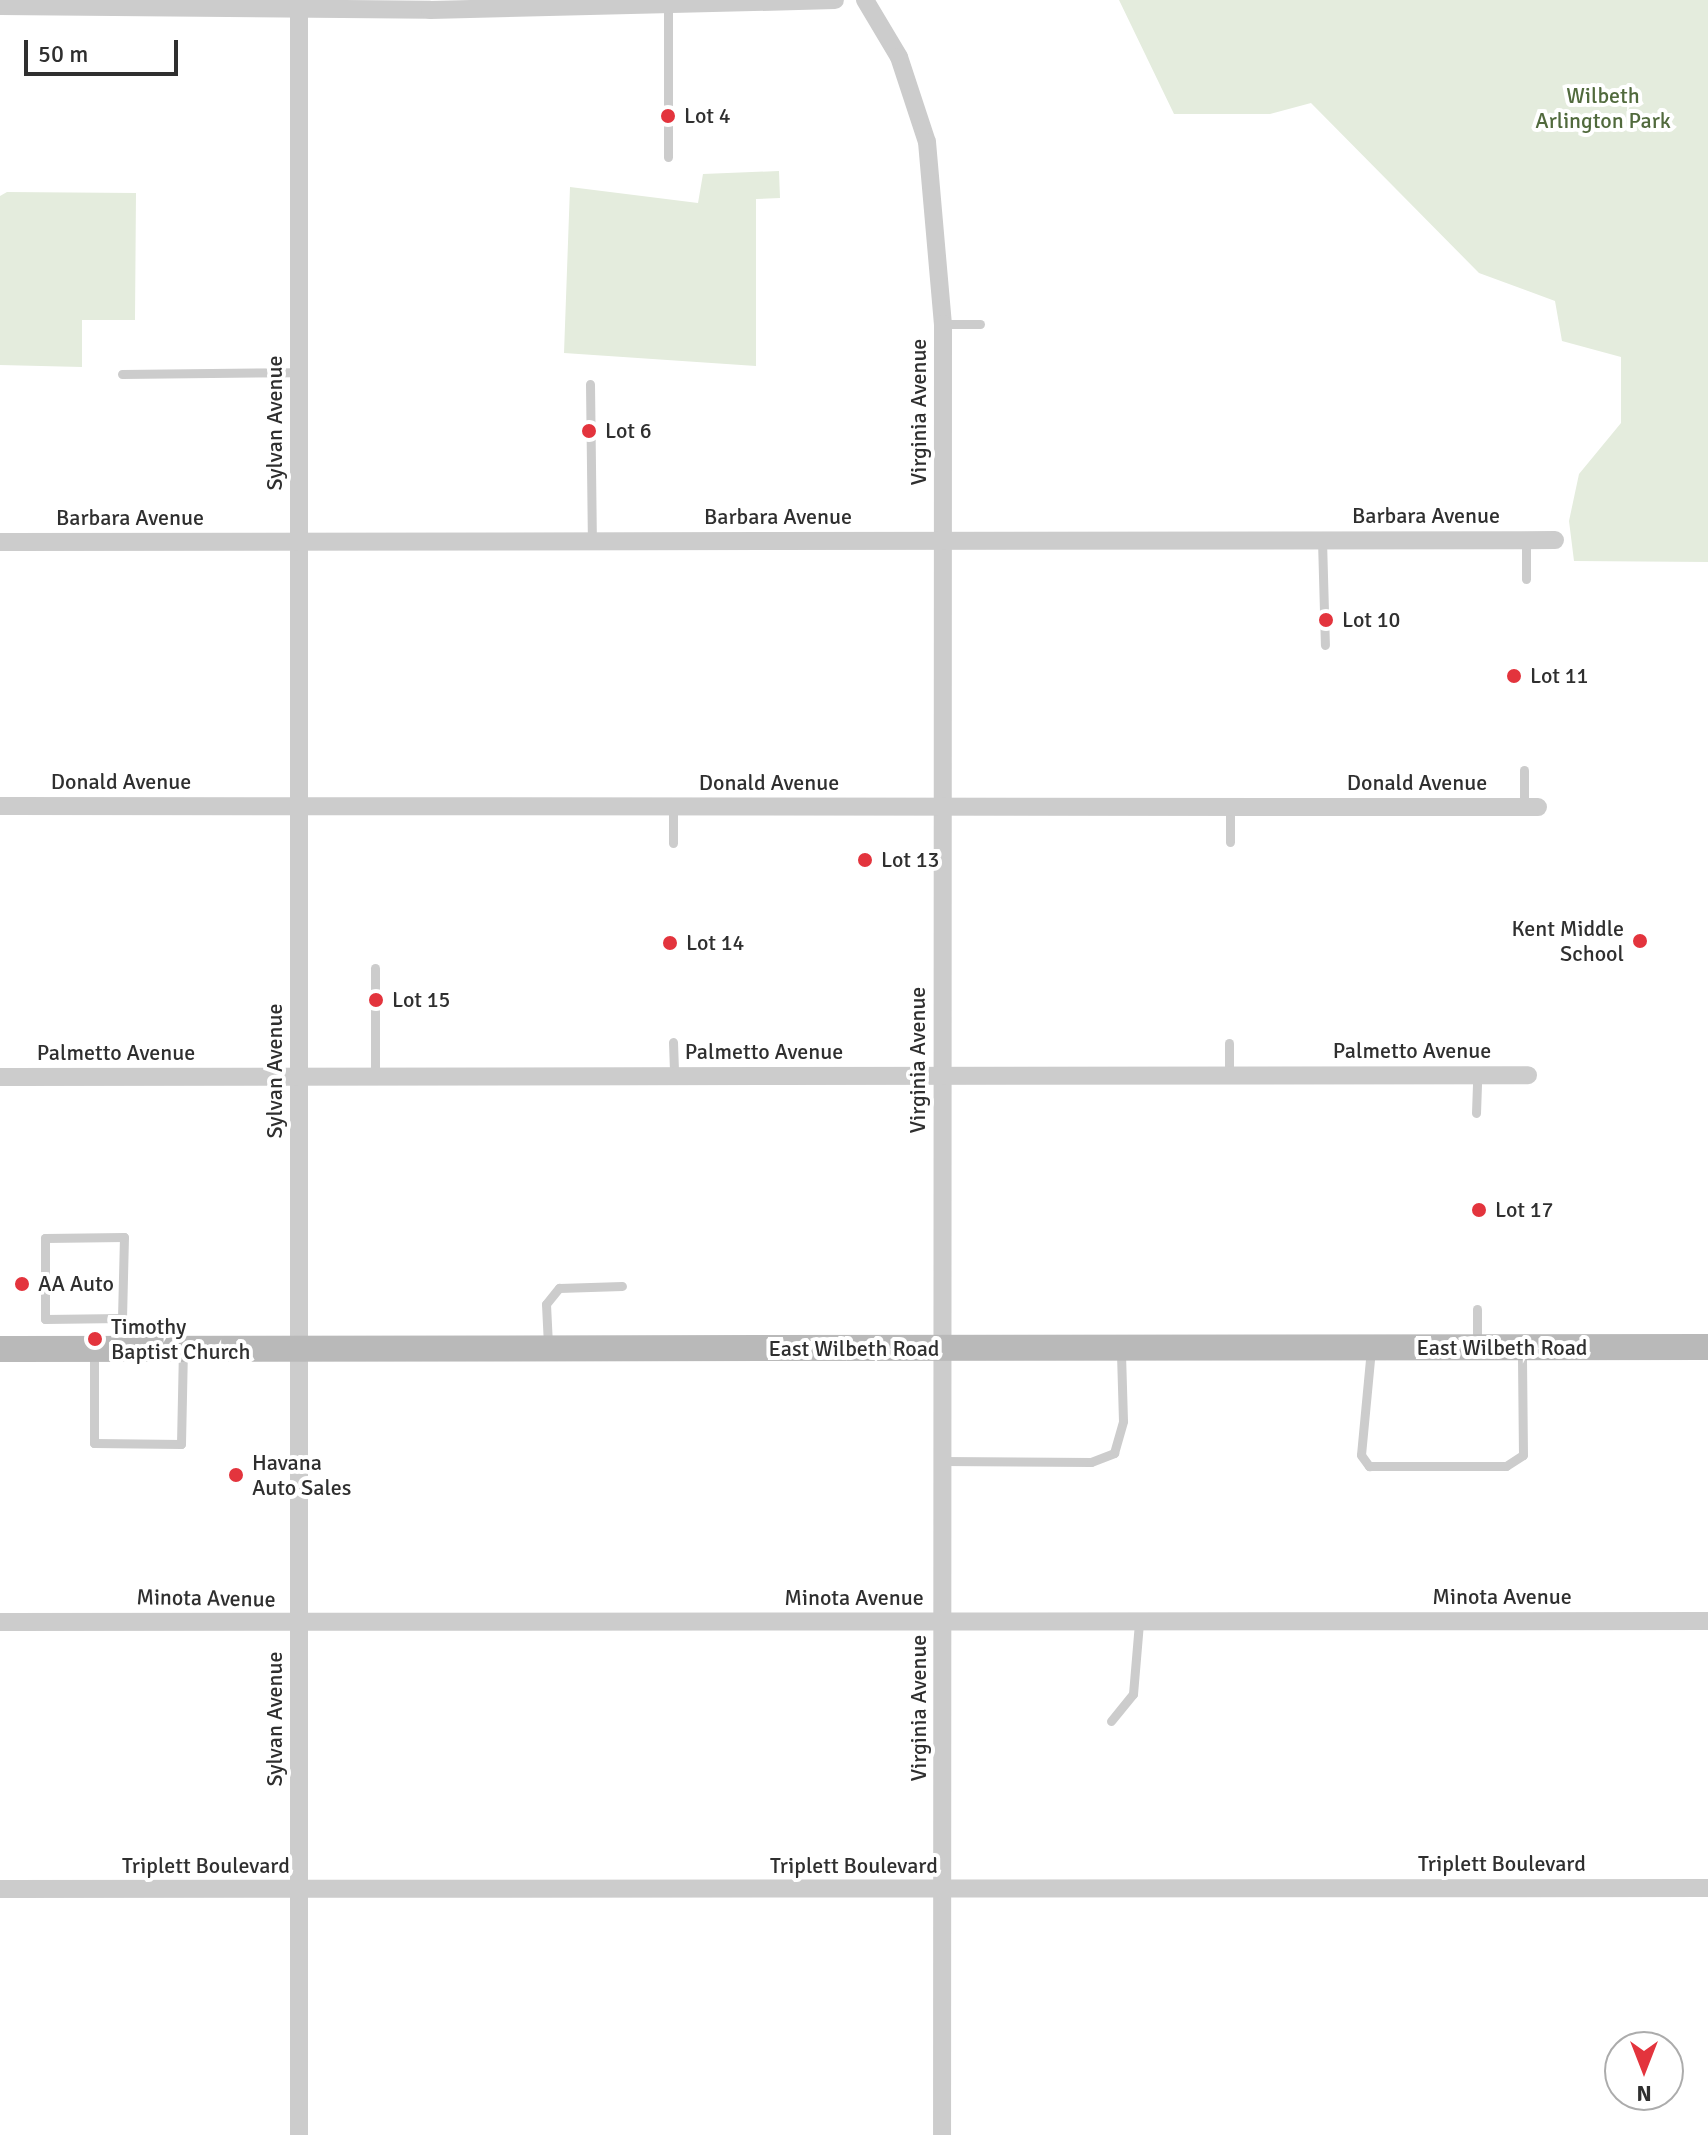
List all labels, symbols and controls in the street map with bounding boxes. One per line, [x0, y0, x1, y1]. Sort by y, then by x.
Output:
scale bar [28, 24, 182, 74]
text: 50 m [38, 39, 88, 69]
park label: Wilbeth Arlington Park [1535, 82, 1671, 134]
place label: Lot 4 [684, 103, 731, 129]
marker: Lot 4 [659, 107, 677, 125]
street label: Virginia Avenue [906, 339, 932, 485]
street label: Sylvan Avenue [262, 355, 288, 491]
place label: Lot 6 [605, 418, 652, 444]
marker: Lot 6 [580, 422, 598, 440]
street label: Barbara Avenue [1352, 503, 1500, 529]
street label: Barbara Avenue [704, 504, 852, 530]
street label: Barbara Avenue [56, 505, 204, 531]
place label: Lot 10 [1342, 607, 1400, 633]
marker: Lot 10 [1317, 611, 1335, 629]
place label: Lot 11 [1530, 663, 1588, 689]
marker: Lot 11 [1505, 667, 1523, 685]
street label: Donald Avenue [51, 769, 191, 795]
street label: Donald Avenue [699, 770, 839, 796]
street label: Donald Avenue [1347, 770, 1487, 796]
place label: Lot 13 [881, 847, 939, 873]
marker: Lot 13 [856, 851, 874, 869]
place label: Kent Middle School [1511, 915, 1624, 966]
place label: Lot 14 [686, 930, 744, 956]
marker: Kent Middle School [1631, 932, 1649, 950]
marker: Lot 14 [661, 934, 679, 952]
place label: Lot 15 [392, 987, 450, 1013]
street label: Virginia Avenue [905, 987, 931, 1133]
marker: Lot 15 [367, 991, 385, 1009]
street label: Sylvan Avenue [262, 1003, 288, 1139]
street label: Palmetto Avenue [1333, 1038, 1491, 1064]
street label: Palmetto Avenue [685, 1039, 843, 1065]
street label: Palmetto Avenue [37, 1040, 195, 1066]
place label: Lot 17 [1495, 1197, 1553, 1223]
marker: Lot 17 [1470, 1201, 1488, 1219]
place label: AA Auto [38, 1271, 114, 1297]
marker: AA Auto [13, 1275, 31, 1293]
place label: Timothy Baptist Church [111, 1313, 250, 1364]
marker: Timothy Baptist Church [86, 1330, 104, 1348]
street label: East Wilbeth Road [1417, 1335, 1587, 1361]
street label: East Wilbeth Road [769, 1336, 939, 1362]
place label: Havana Auto Sales [252, 1449, 351, 1500]
marker: Havana Auto Sales [227, 1466, 245, 1484]
street label: Minota Avenue [136, 1584, 276, 1612]
street label: Minota Avenue [1432, 1584, 1572, 1610]
street label: Minota Avenue [784, 1585, 924, 1611]
street label: Virginia Avenue [906, 1635, 932, 1781]
street label: Sylvan Avenue [262, 1651, 288, 1787]
street label: Triplett Boulevard [1418, 1851, 1586, 1877]
street label: Triplett Boulevard [122, 1853, 290, 1879]
street label: Triplett Boulevard [770, 1853, 938, 1879]
north arrow [1604, 2031, 1684, 2111]
text: N [1636, 2080, 1652, 2107]

